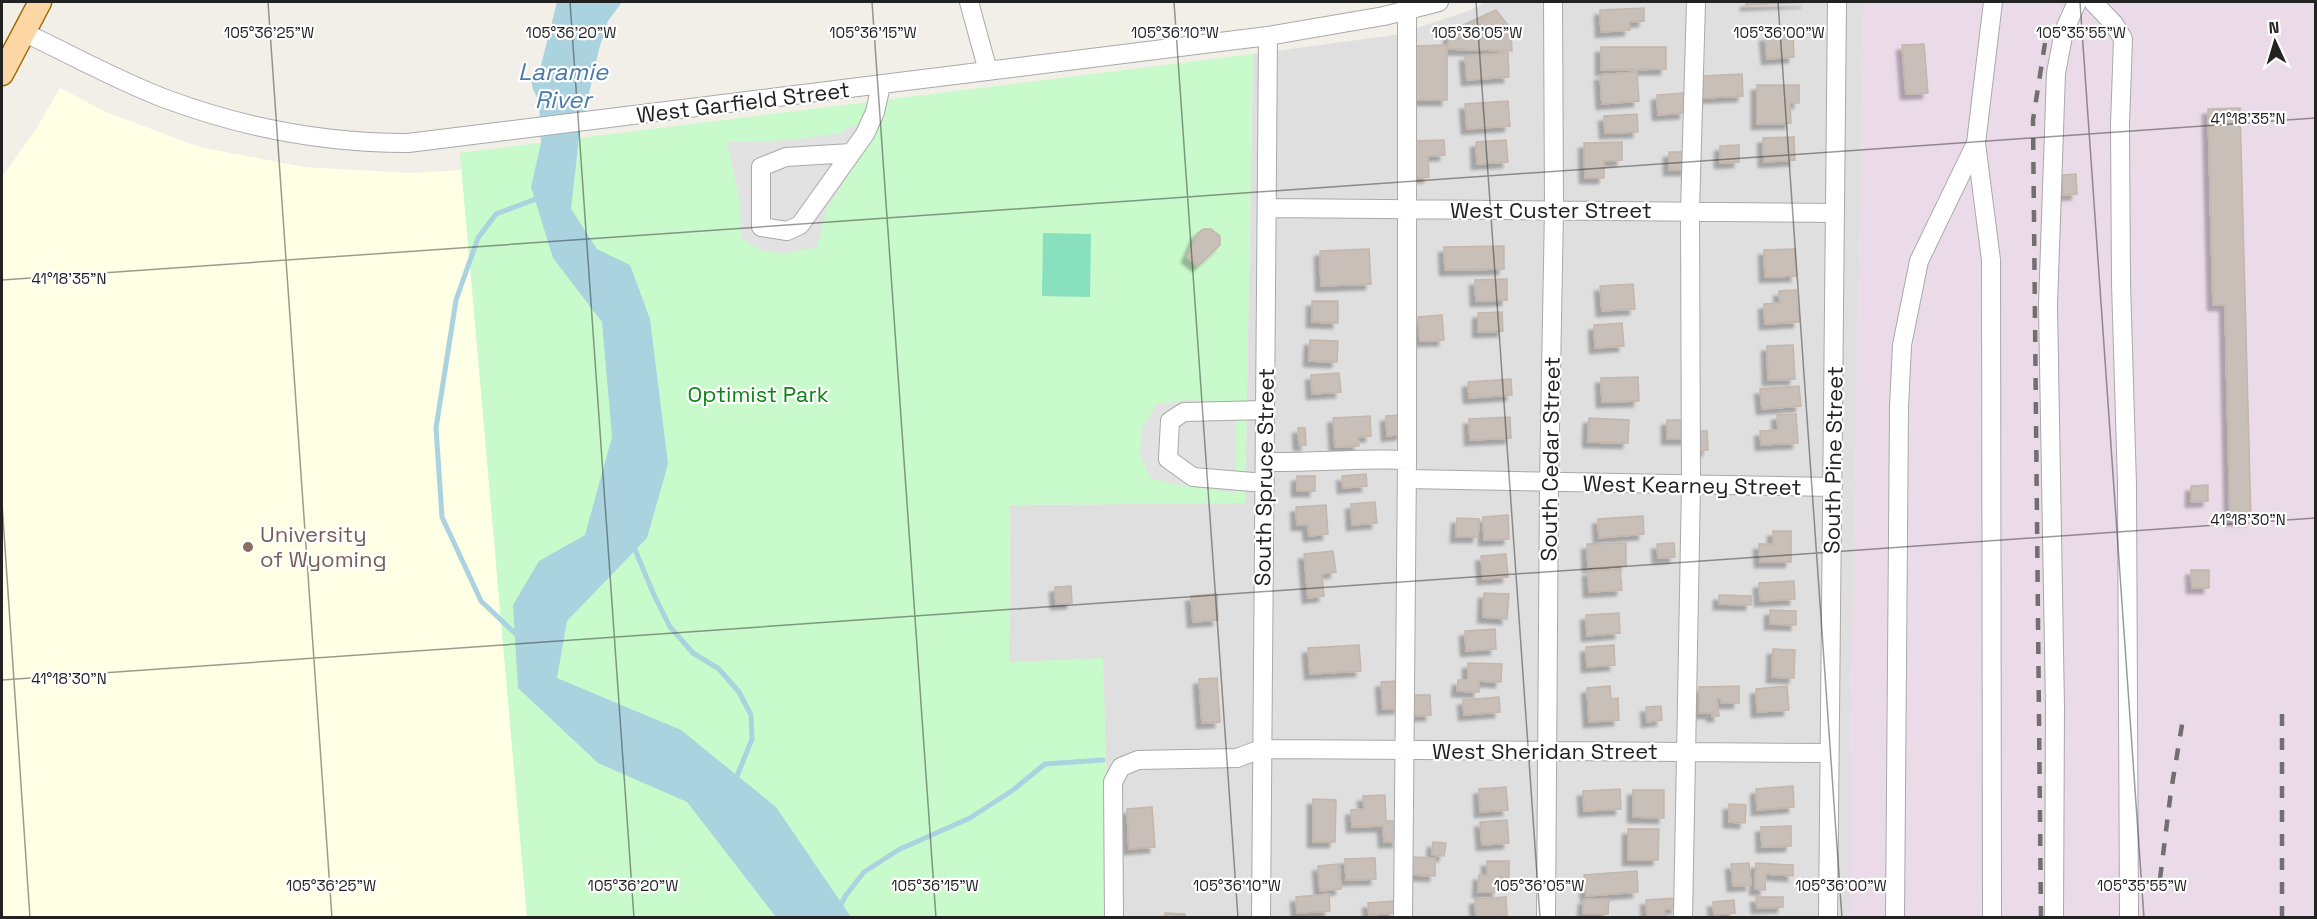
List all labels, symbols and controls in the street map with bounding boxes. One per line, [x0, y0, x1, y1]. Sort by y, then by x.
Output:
north arrow [2245, 12, 2305, 72]
text: N [2268, 17, 2280, 38]
text: 105°36'25"W [224, 23, 314, 42]
text: 105°36'20"W [526, 23, 616, 42]
text: 105°36'15"W [829, 23, 917, 42]
text: 105°36'10"W [1131, 23, 1219, 42]
text: 105°36'05"W [1432, 23, 1522, 42]
text: 105°36'00"W [1733, 23, 1825, 42]
text: 105°35'55"W [2036, 23, 2126, 42]
water label: Laramie River [518, 56, 609, 115]
street label: West Garfield Street [635, 75, 851, 129]
text: 41°18'35"N [2211, 109, 2285, 128]
street label: West Custer Street [1450, 196, 1652, 224]
text: 41°18'35"N [32, 269, 106, 288]
street label: South Cedar Street [1534, 356, 1566, 562]
street label: South Pine Street [1817, 366, 1849, 554]
street label: South Spruce Street [1248, 368, 1280, 586]
park label: Optimist Park [687, 380, 829, 408]
street label: West Kearney Street [1582, 469, 1802, 501]
text: 41°18'30"N [2210, 510, 2286, 529]
place label: University of Wyoming [260, 520, 387, 573]
marker: University of Wyoming [241, 540, 255, 554]
text: 41°18'30"N [31, 669, 107, 688]
street label: West Sheridan Street [1432, 737, 1658, 765]
text: 105°36'25"W [286, 876, 376, 895]
text: 105°36'20"W [588, 876, 678, 895]
text: 105°36'15"W [891, 876, 979, 895]
text: 105°36'10"W [1193, 876, 1281, 895]
text: 105°36'05"W [1494, 876, 1584, 895]
text: 105°36'00"W [1795, 876, 1887, 895]
text: 105°35'55"W [2097, 876, 2187, 895]

